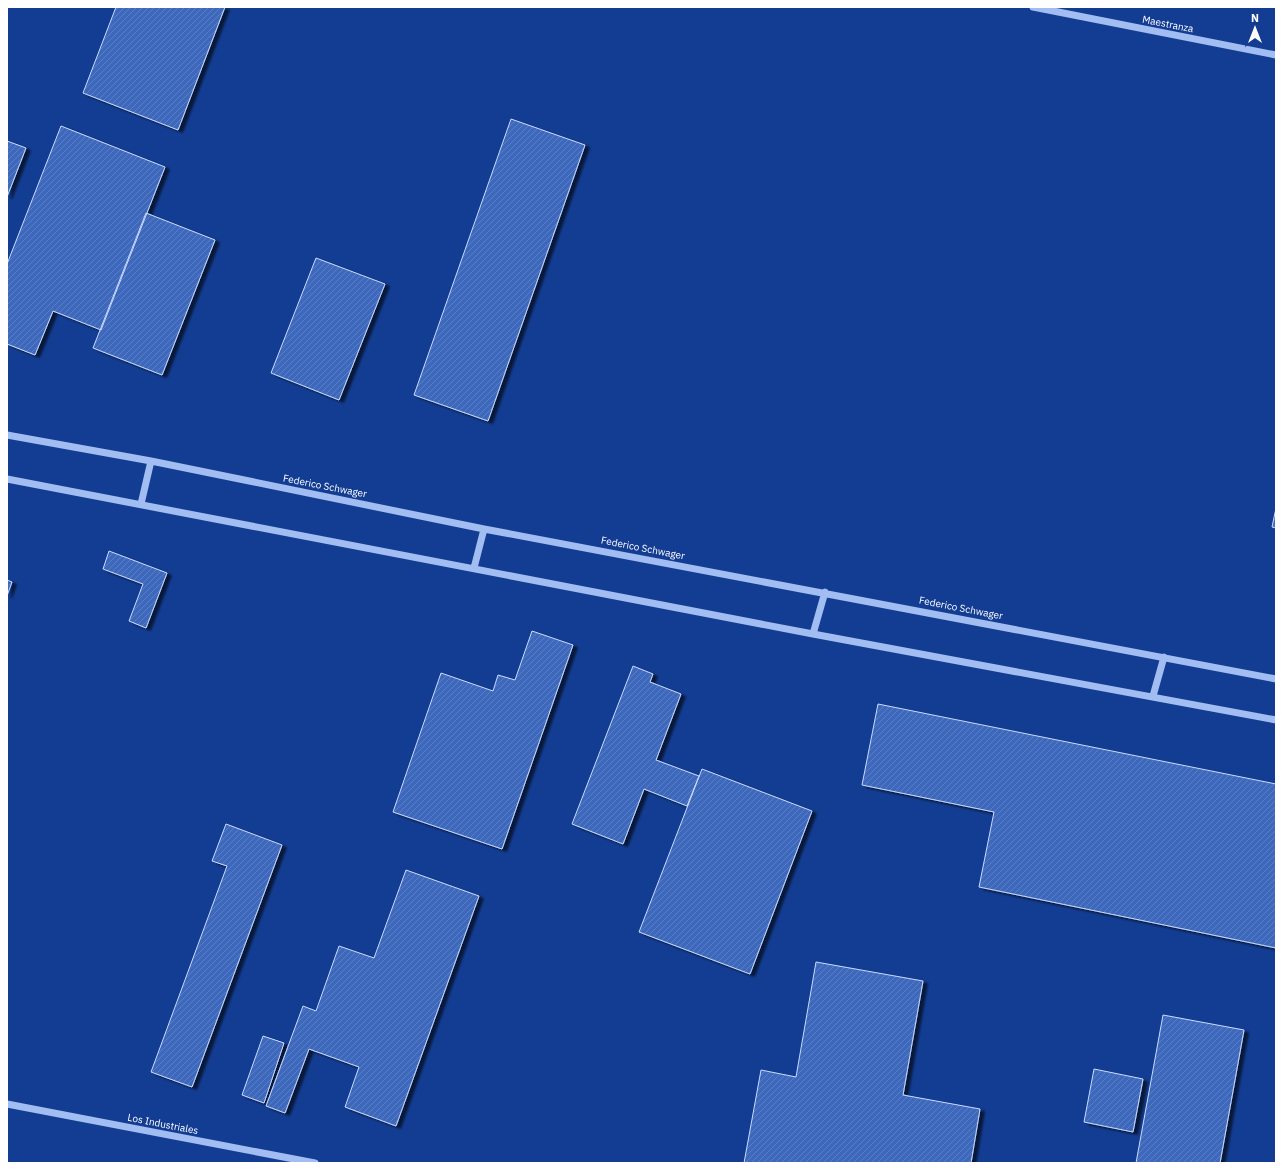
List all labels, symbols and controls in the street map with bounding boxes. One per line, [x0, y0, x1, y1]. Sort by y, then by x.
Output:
north arrow [1235, 8, 1275, 48]
text: N [1251, 11, 1259, 25]
street label: Maestranza [1141, 13, 1195, 35]
street label: Federico Schwager [282, 472, 368, 501]
street label: Federico Schwager [600, 534, 686, 563]
street label: Federico Schwager [918, 594, 1004, 623]
street label: Los Industriales [127, 1111, 200, 1137]

